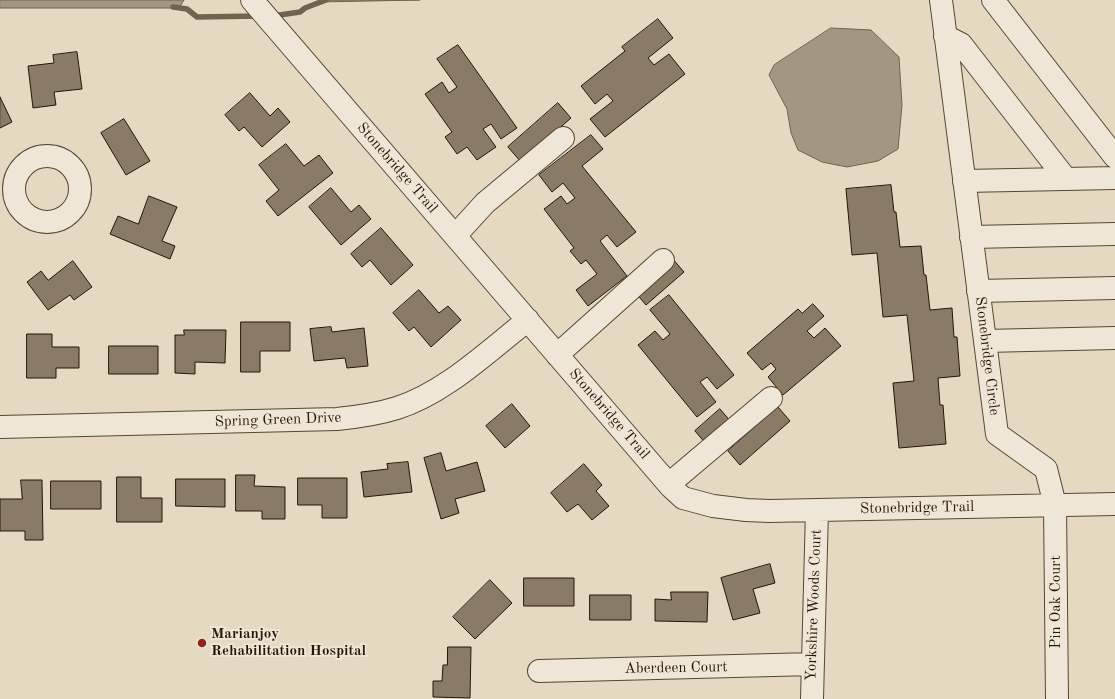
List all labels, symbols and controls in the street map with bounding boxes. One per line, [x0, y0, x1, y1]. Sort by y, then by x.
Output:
street label: Stonebridge Trail [353, 119, 441, 217]
street label: Stonebridge Circle [971, 296, 1003, 416]
street label: Stonebridge Trail [565, 365, 653, 463]
street label: Spring Green Drive [214, 409, 342, 431]
street label: Stonebridge Trail [860, 498, 974, 518]
street label: Yorkshire Woods Court [802, 529, 826, 681]
street label: Pin Oak Court [1047, 555, 1065, 649]
place label: Marianjoy Rehabilitation Hospital [211, 625, 366, 660]
marker: Marianjoy Rehabilitation Hospital [196, 637, 208, 649]
street label: Aberdeen Court [624, 658, 728, 678]

